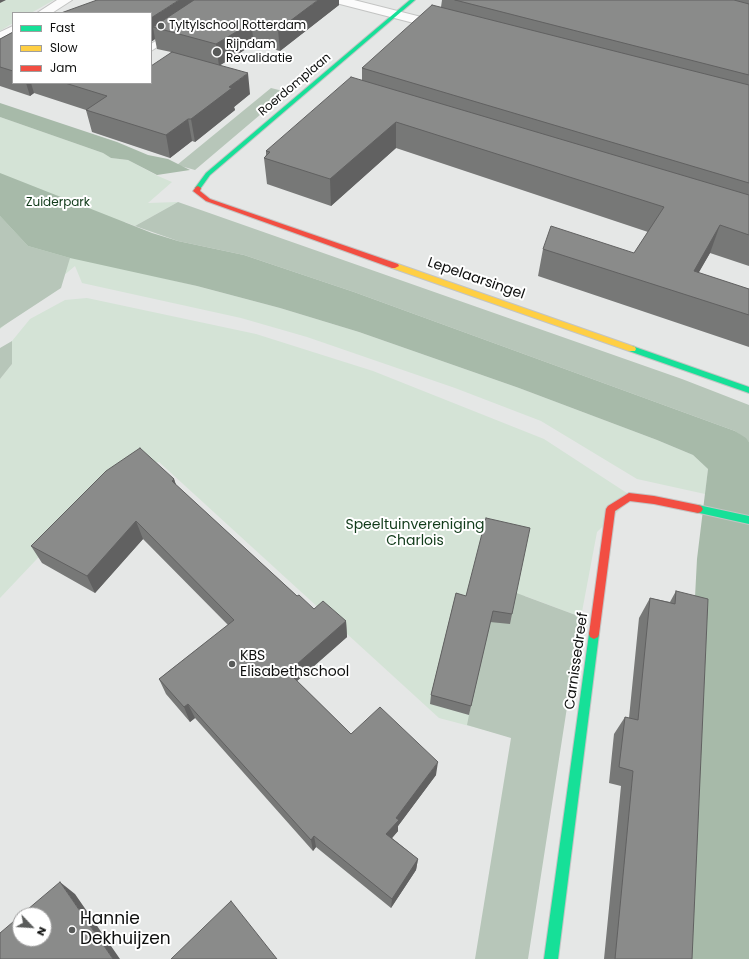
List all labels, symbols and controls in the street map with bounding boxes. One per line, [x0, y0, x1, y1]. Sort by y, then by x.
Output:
legend [12, 12, 152, 84]
text: Fast [50, 19, 75, 36]
place label: Tyltylschool Rotterdam [169, 19, 306, 33]
marker: Tyltylschool Rotterdam [156, 21, 166, 31]
place label: Rijndam Revalidatie [226, 38, 292, 66]
text: Slow [50, 39, 78, 56]
marker: Rijndam Revalidatie [211, 46, 223, 58]
street label: Roerdomplaan [256, 51, 334, 119]
text: Jam [50, 59, 77, 76]
park label: Zuiderpark [26, 196, 90, 210]
street label: Lepelaarsingel [425, 254, 527, 304]
park label: Speeltuinvereniging Charlois [345, 517, 485, 550]
street label: Carnissedreef [562, 611, 592, 711]
place label: KBS Elisabethschool [240, 648, 349, 680]
marker: KBS Elisabethschool [227, 659, 237, 669]
north arrow [12, 907, 52, 947]
place label: Hannie Dekhuijzen [80, 910, 171, 950]
text: N [33, 925, 51, 939]
marker: Hannie Dekhuijzen [67, 925, 77, 935]

